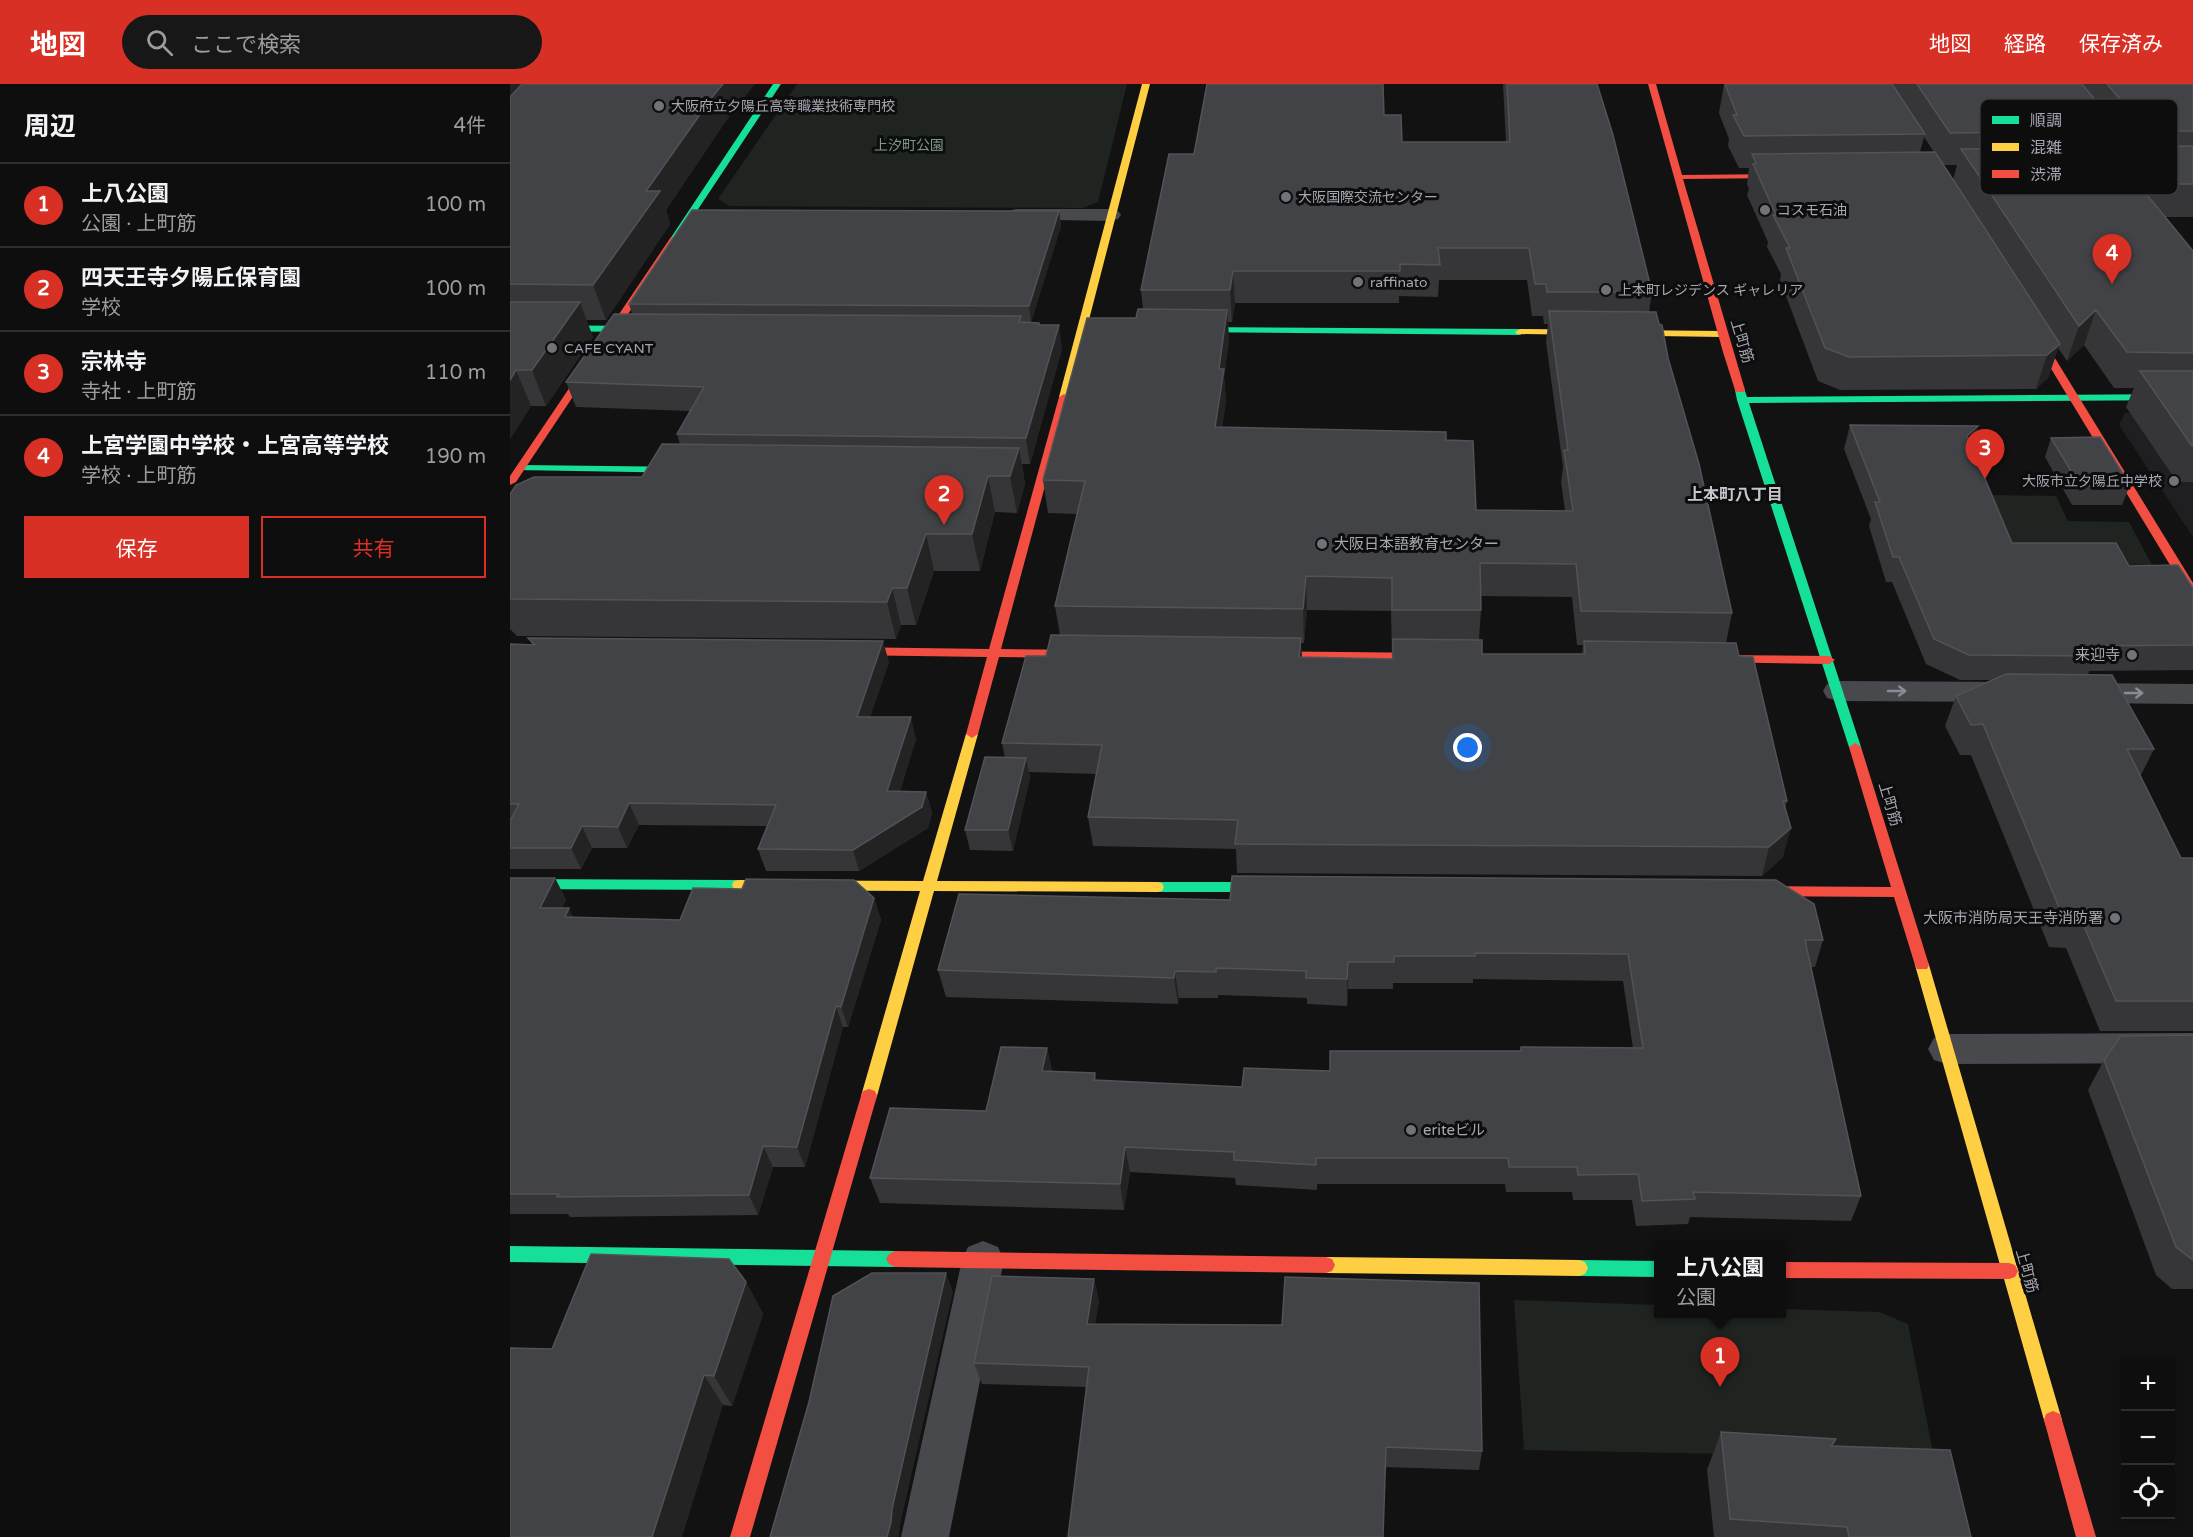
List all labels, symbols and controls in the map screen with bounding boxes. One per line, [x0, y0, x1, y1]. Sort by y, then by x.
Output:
search box [122, 15, 542, 69]
icon: search [143, 26, 176, 59]
text: 地図 [30, 28, 86, 62]
text: ここで検索 [191, 32, 301, 58]
text: 地図 [1929, 32, 1971, 57]
text: 経路 [2004, 32, 2046, 57]
text: 保存済み [2079, 32, 2163, 57]
place label: 大阪府立夕陽丘高等職業技術専門校 [671, 98, 895, 115]
marker: 大阪府立夕陽丘高等職業技術専門校 [652, 99, 666, 113]
legend [1980, 99, 2178, 195]
text: 周辺 [24, 111, 76, 142]
text: 順調 [2030, 111, 2062, 131]
text: 4件 [453, 114, 486, 138]
park label: 上汐町公園 [874, 137, 944, 154]
text: 混雑 [2030, 138, 2062, 158]
text: 渋滞 [2030, 165, 2062, 185]
text: 上八公園 [81, 181, 169, 207]
place label: 大阪国際交流センター [1298, 189, 1438, 206]
marker: 大阪国際交流センター [1279, 190, 1293, 204]
text: 1 [37, 193, 50, 217]
text: 100 m [425, 193, 486, 217]
place label: コスモ石油 [1777, 202, 1847, 219]
marker: コスモ石油 [1758, 203, 1772, 217]
text: 公園 · 上町筋 [81, 212, 197, 236]
pin: 4 [2092, 234, 2132, 284]
text: 四天王寺夕陽丘保育園 [81, 265, 301, 291]
place label: raffinato [1370, 274, 1427, 291]
marker: raffinato [1351, 275, 1365, 289]
text: 2 [37, 277, 50, 301]
text: 100 m [425, 277, 486, 301]
place label: 上本町レジデンス ギャレリア [1618, 282, 1803, 299]
marker: 上本町レジデンス ギャレリア [1599, 283, 1613, 297]
text: 学校 [81, 296, 121, 320]
street label: 上町筋 [1727, 317, 1757, 365]
place label: CAFE CYANT [564, 340, 654, 357]
marker: CAFE CYANT [545, 341, 559, 355]
text: 宗林寺 [81, 349, 147, 375]
text: 3 [37, 361, 50, 385]
text: 110 m [425, 361, 486, 385]
text: 寺社 · 上町筋 [81, 380, 197, 404]
pin: 3 [1966, 430, 2004, 479]
text: 上宮学園中学校・上宮高等学校 [81, 433, 389, 459]
text: 4 [37, 445, 50, 469]
text: 190 m [425, 445, 486, 469]
text: 学校 · 上町筋 [81, 464, 197, 488]
place label: 大阪市立夕陽丘中学校 [2022, 473, 2162, 490]
marker: 大阪市立夕陽丘中学校 [2167, 474, 2181, 488]
pin: 2 [924, 476, 964, 525]
district label: 上本町八丁目 [1687, 485, 1783, 505]
button: 保存 [24, 516, 249, 578]
button: 共有 [261, 516, 486, 578]
place label: 大阪日本語教育センター [1334, 535, 1499, 553]
marker: 大阪日本語教育センター [1315, 537, 1329, 551]
place label: 来迎寺 [2075, 646, 2120, 664]
marker: 来迎寺 [2125, 648, 2139, 662]
one-way arrow [1886, 685, 1906, 697]
one-way arrow [2123, 687, 2143, 699]
your location [1453, 733, 1482, 762]
street label: 上町筋 [1875, 780, 1905, 828]
place label: 大阪市消防局天王寺消防署 [1923, 909, 2103, 927]
marker: 大阪市消防局天王寺消防署 [2108, 911, 2122, 925]
place label: eriteビル [1423, 1121, 1485, 1139]
marker: eriteビル [1404, 1123, 1418, 1137]
popup [1654, 1240, 1786, 1318]
street label: 上町筋 [2012, 1247, 2042, 1295]
text: 上八公園 [1676, 1255, 1764, 1281]
text: 公園 [1676, 1286, 1716, 1310]
pin: 1 [1700, 1338, 1740, 1387]
map controls [2121, 1357, 2175, 1519]
button: + [2121, 1357, 2175, 1411]
button: − [2121, 1411, 2175, 1465]
button: locate [2121, 1465, 2175, 1519]

